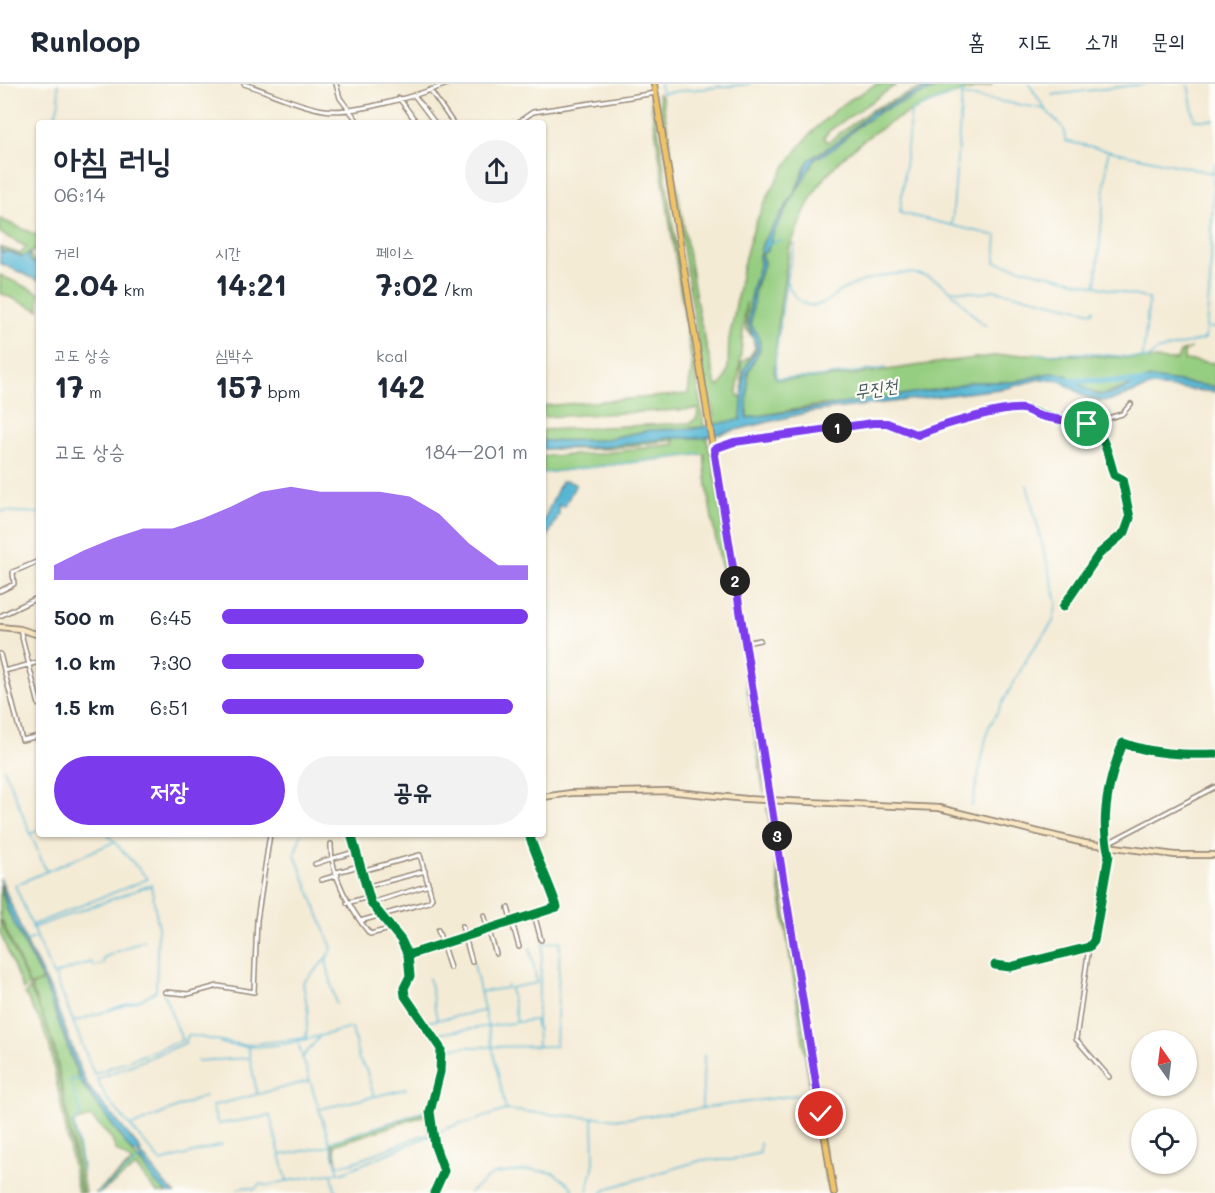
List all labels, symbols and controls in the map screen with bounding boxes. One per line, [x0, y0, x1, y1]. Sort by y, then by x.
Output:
text: Runloop [30, 23, 141, 59]
text: 홈 [968, 27, 985, 54]
text: 지도 [1018, 27, 1051, 54]
text: 소개 [1084, 27, 1118, 54]
text: 문의 [1151, 27, 1185, 54]
text: 아침 러닝 [54, 137, 172, 180]
button: share [465, 140, 528, 203]
text: 06:14 [54, 181, 105, 207]
text: 거리 [54, 242, 80, 263]
text: 시간 [215, 242, 241, 263]
text: 페이스 [376, 242, 415, 263]
text: 2.04 [54, 264, 118, 304]
text: 14:21 [215, 264, 287, 304]
text: 7:02 [376, 264, 438, 304]
text: km [118, 279, 145, 300]
text: /km [438, 279, 473, 300]
text: 고도 상승 [54, 344, 111, 365]
text: 심박수 [215, 344, 254, 365]
text: kcal [376, 345, 408, 366]
text: 17 [54, 366, 84, 406]
text: 157 [215, 366, 263, 406]
text: 142 [376, 366, 425, 406]
water label: 무진천 [853, 373, 901, 403]
text: m [84, 381, 102, 402]
text: bpm [263, 381, 300, 402]
pin [1061, 398, 1112, 449]
icon: arrive [1070, 407, 1103, 440]
pin: 1 [822, 413, 852, 443]
text: 1 [833, 417, 841, 438]
text: 고도 상승 [54, 438, 125, 464]
text: 184–201 m [424, 438, 528, 464]
pin: 2 [720, 566, 750, 596]
text: 2 [731, 570, 739, 591]
text: 500 m [54, 604, 114, 630]
text: 6:45 [150, 604, 192, 630]
text: 1.0 km [54, 649, 116, 675]
text: 7:30 [150, 649, 191, 675]
text: 1.5 km [54, 694, 115, 720]
text: 6:51 [150, 694, 189, 720]
button: 저장 [54, 756, 285, 825]
button: 공유 [297, 756, 528, 825]
pin: 3 [762, 821, 792, 851]
text: 3 [772, 825, 782, 846]
north arrow [1131, 1030, 1197, 1096]
map controls [1131, 1030, 1197, 1174]
pin [795, 1088, 846, 1139]
icon: check [804, 1097, 837, 1130]
button: locate [1131, 1108, 1197, 1174]

